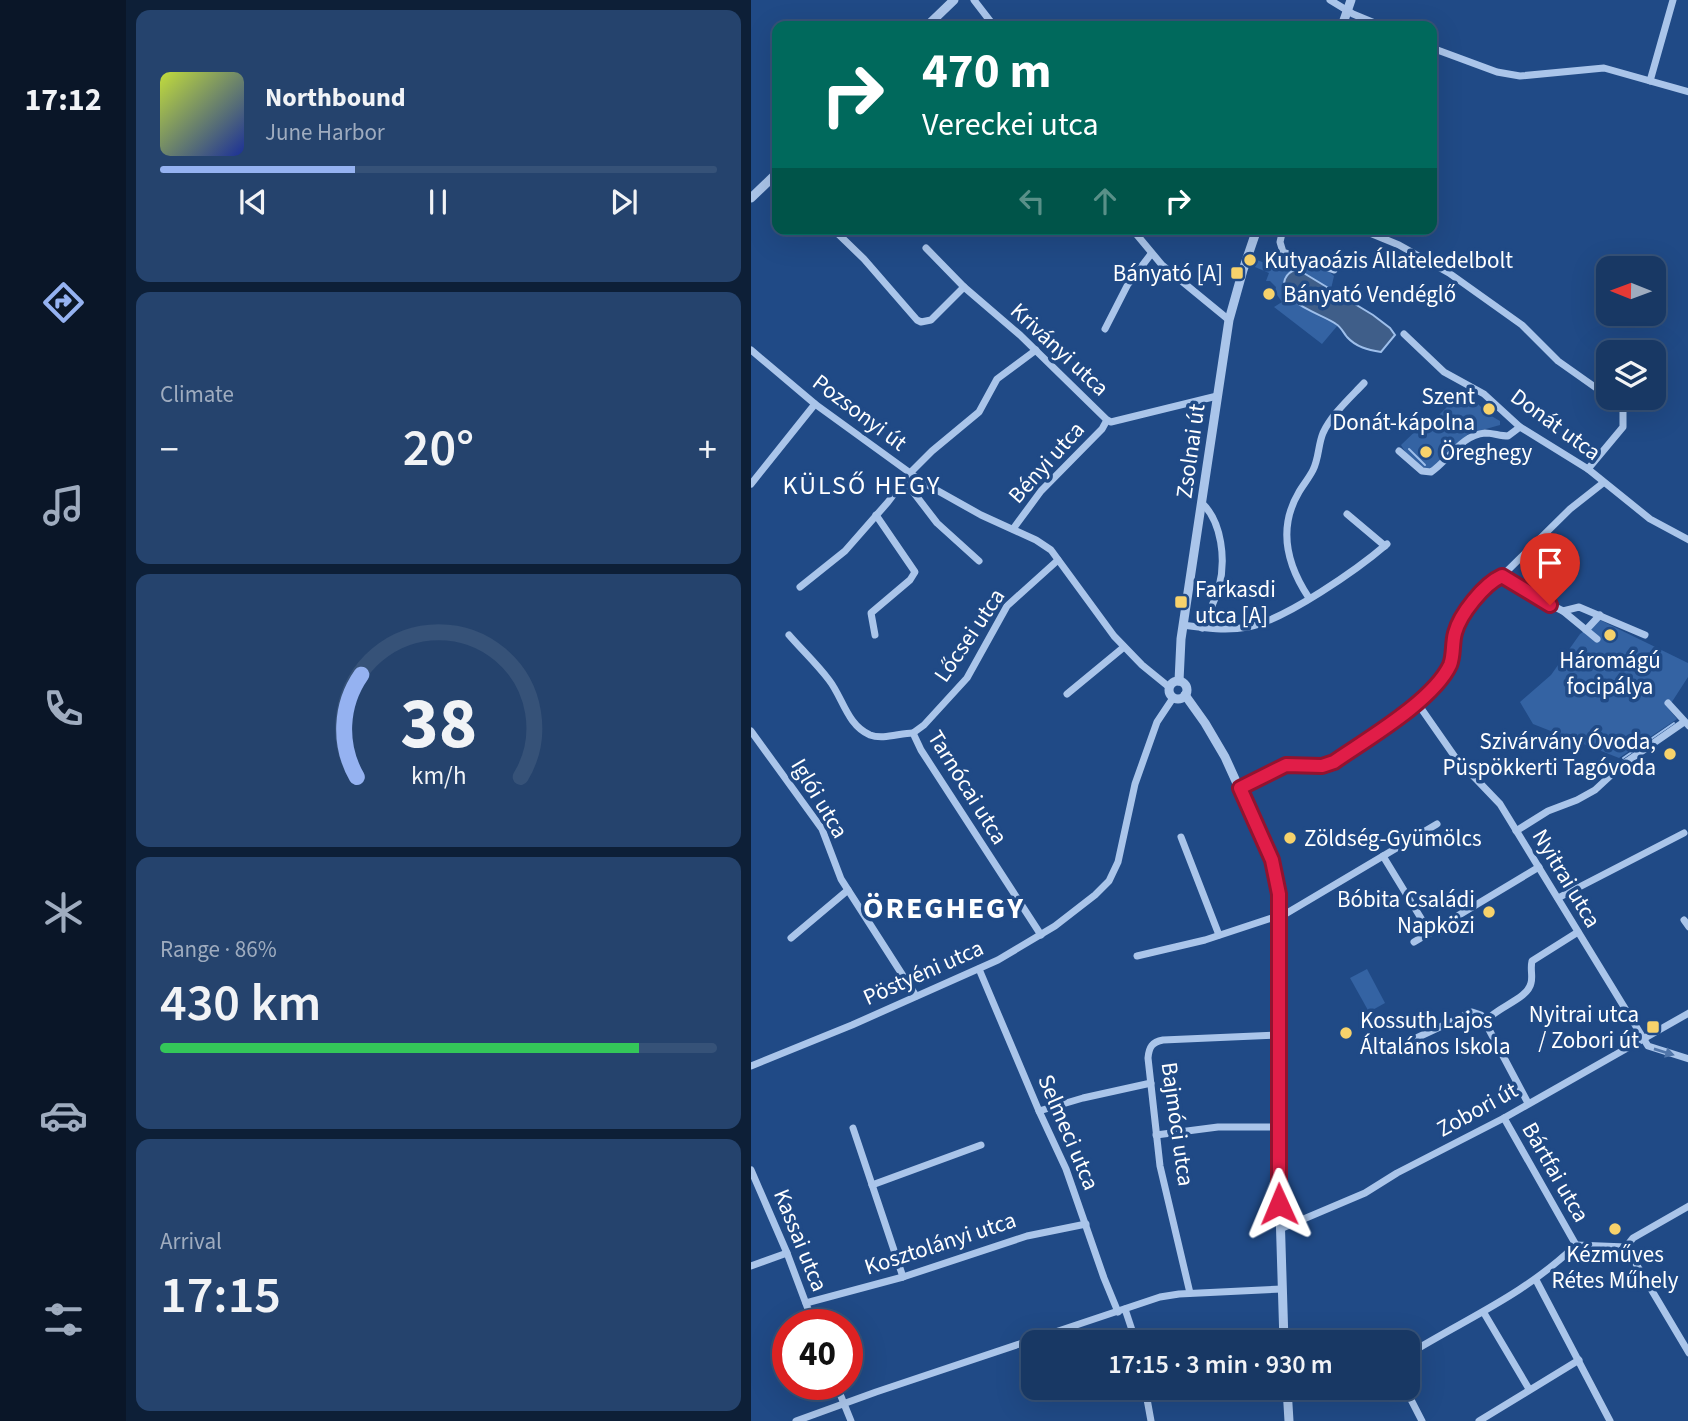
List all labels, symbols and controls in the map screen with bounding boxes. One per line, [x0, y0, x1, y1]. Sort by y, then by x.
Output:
text: 470 m [922, 37, 1051, 107]
icon: right [807, 49, 898, 140]
text: 17:12 [24, 77, 102, 123]
text: Northbound [265, 79, 406, 116]
text: Vereckei utca [922, 102, 1099, 148]
text: June Harbor [265, 116, 385, 149]
icon: left [1013, 182, 1051, 220]
icon: ahead [1086, 182, 1124, 220]
icon: right [1159, 182, 1197, 220]
icon: previous [234, 183, 272, 221]
icon: pause [419, 183, 457, 221]
icon: next [605, 183, 643, 221]
place label: Kutyaoázis Állateledelbolt [1264, 244, 1513, 277]
marker: Kutyaoázis Állateledelbolt [1242, 252, 1258, 268]
north arrow [1596, 256, 1666, 326]
map controls [1596, 256, 1666, 410]
place label: Bányató [A] [1113, 257, 1223, 290]
marker: Bányató [A] [1229, 265, 1245, 281]
icon: directions [39, 278, 88, 327]
place label: Bányató Vendéglő [1283, 278, 1456, 311]
marker: Bányató Vendéglő [1261, 286, 1277, 302]
street label: Kriványi utca [1003, 295, 1116, 404]
button: layers [1596, 340, 1666, 410]
street label: Pozsonyi út [806, 366, 914, 459]
text: Climate [160, 378, 234, 411]
place label: Szent Donát-kápolna [1332, 380, 1475, 439]
street label: Donát utca [1504, 380, 1608, 469]
street label: Zsolnai út [1168, 401, 1213, 500]
marker: Szent Donát-kápolna [1481, 401, 1497, 417]
text: 20° [403, 412, 474, 486]
street label: Bényi utca [1001, 414, 1092, 511]
text: − [160, 423, 179, 477]
text: + [698, 423, 717, 477]
place label: Öreghegy [1440, 436, 1532, 469]
marker: Öreghegy [1418, 444, 1434, 460]
district label: KÜLSŐ HEGY [783, 467, 941, 504]
icon: music [39, 481, 88, 530]
pin [1520, 533, 1580, 605]
icon: arrive [1531, 544, 1569, 582]
place label: Farkasdi utca [A] [1195, 573, 1276, 632]
street label: Lőcsei utca [926, 582, 1013, 689]
marker: Farkasdi utca [A] [1173, 594, 1189, 610]
marker: Háromágú focipálya [1602, 627, 1618, 643]
place label: Háromágú focipálya [1559, 644, 1661, 703]
text: 38 [400, 672, 477, 776]
icon: phone [39, 684, 88, 733]
street label: Tarnócai utca [919, 724, 1016, 851]
place label: Szivárvány Óvoda, Püspökkerti Tagóvoda [1442, 725, 1656, 784]
marker: Szivárvány Óvoda, Püspökkerti Tagóvoda [1662, 746, 1678, 762]
street label: Iglói utca [783, 752, 856, 844]
text: km/h [411, 757, 466, 793]
place label: Zöldség-Gyümölcs [1304, 822, 1482, 855]
street label: Nyitrai utca [1524, 823, 1609, 934]
marker: Zöldség-Gyümölcs [1282, 830, 1298, 846]
place label: Bóbita Családi Napközi [1337, 883, 1475, 942]
district label: ÖREGHEGY [863, 887, 1025, 930]
icon: climate [39, 888, 88, 937]
marker: Bóbita Családi Napközi [1481, 904, 1497, 920]
street label: Pöstyéni utca [858, 931, 989, 1014]
text: Range · 86% [160, 933, 277, 966]
text: 430 km [160, 967, 321, 1041]
place label: Nyitrai utca / Zobori út [1529, 998, 1639, 1057]
place label: Kossuth Lajos Általános Iskola [1360, 1004, 1511, 1063]
marker: Nyitrai utca / Zobori út [1645, 1019, 1661, 1035]
marker: Kossuth Lajos Általános Iskola [1338, 1025, 1354, 1041]
one-way arrow [1654, 1047, 1675, 1058]
street label: Bajmóci utca [1152, 1060, 1203, 1188]
street label: Selmeci utca [1029, 1069, 1108, 1195]
street label: Zobori út [1431, 1074, 1524, 1145]
icon: car [39, 1091, 88, 1140]
street label: Bártfai utca [1514, 1116, 1598, 1228]
position arrow [1242, 1167, 1316, 1241]
street label: Kassai utca [765, 1184, 836, 1296]
street label: Kosztolányi utca [860, 1203, 1020, 1284]
marker: Kézműves Rétes Műhely [1607, 1221, 1623, 1237]
text: Arrival [160, 1225, 222, 1258]
place label: Kézműves Rétes Műhely [1552, 1238, 1679, 1297]
text: 17:15 [160, 1259, 281, 1333]
icon: filters [39, 1295, 88, 1344]
speed limit sign: 40 [772, 1309, 863, 1400]
text: 17:15 · 3 min · 930 m [1108, 1346, 1333, 1383]

